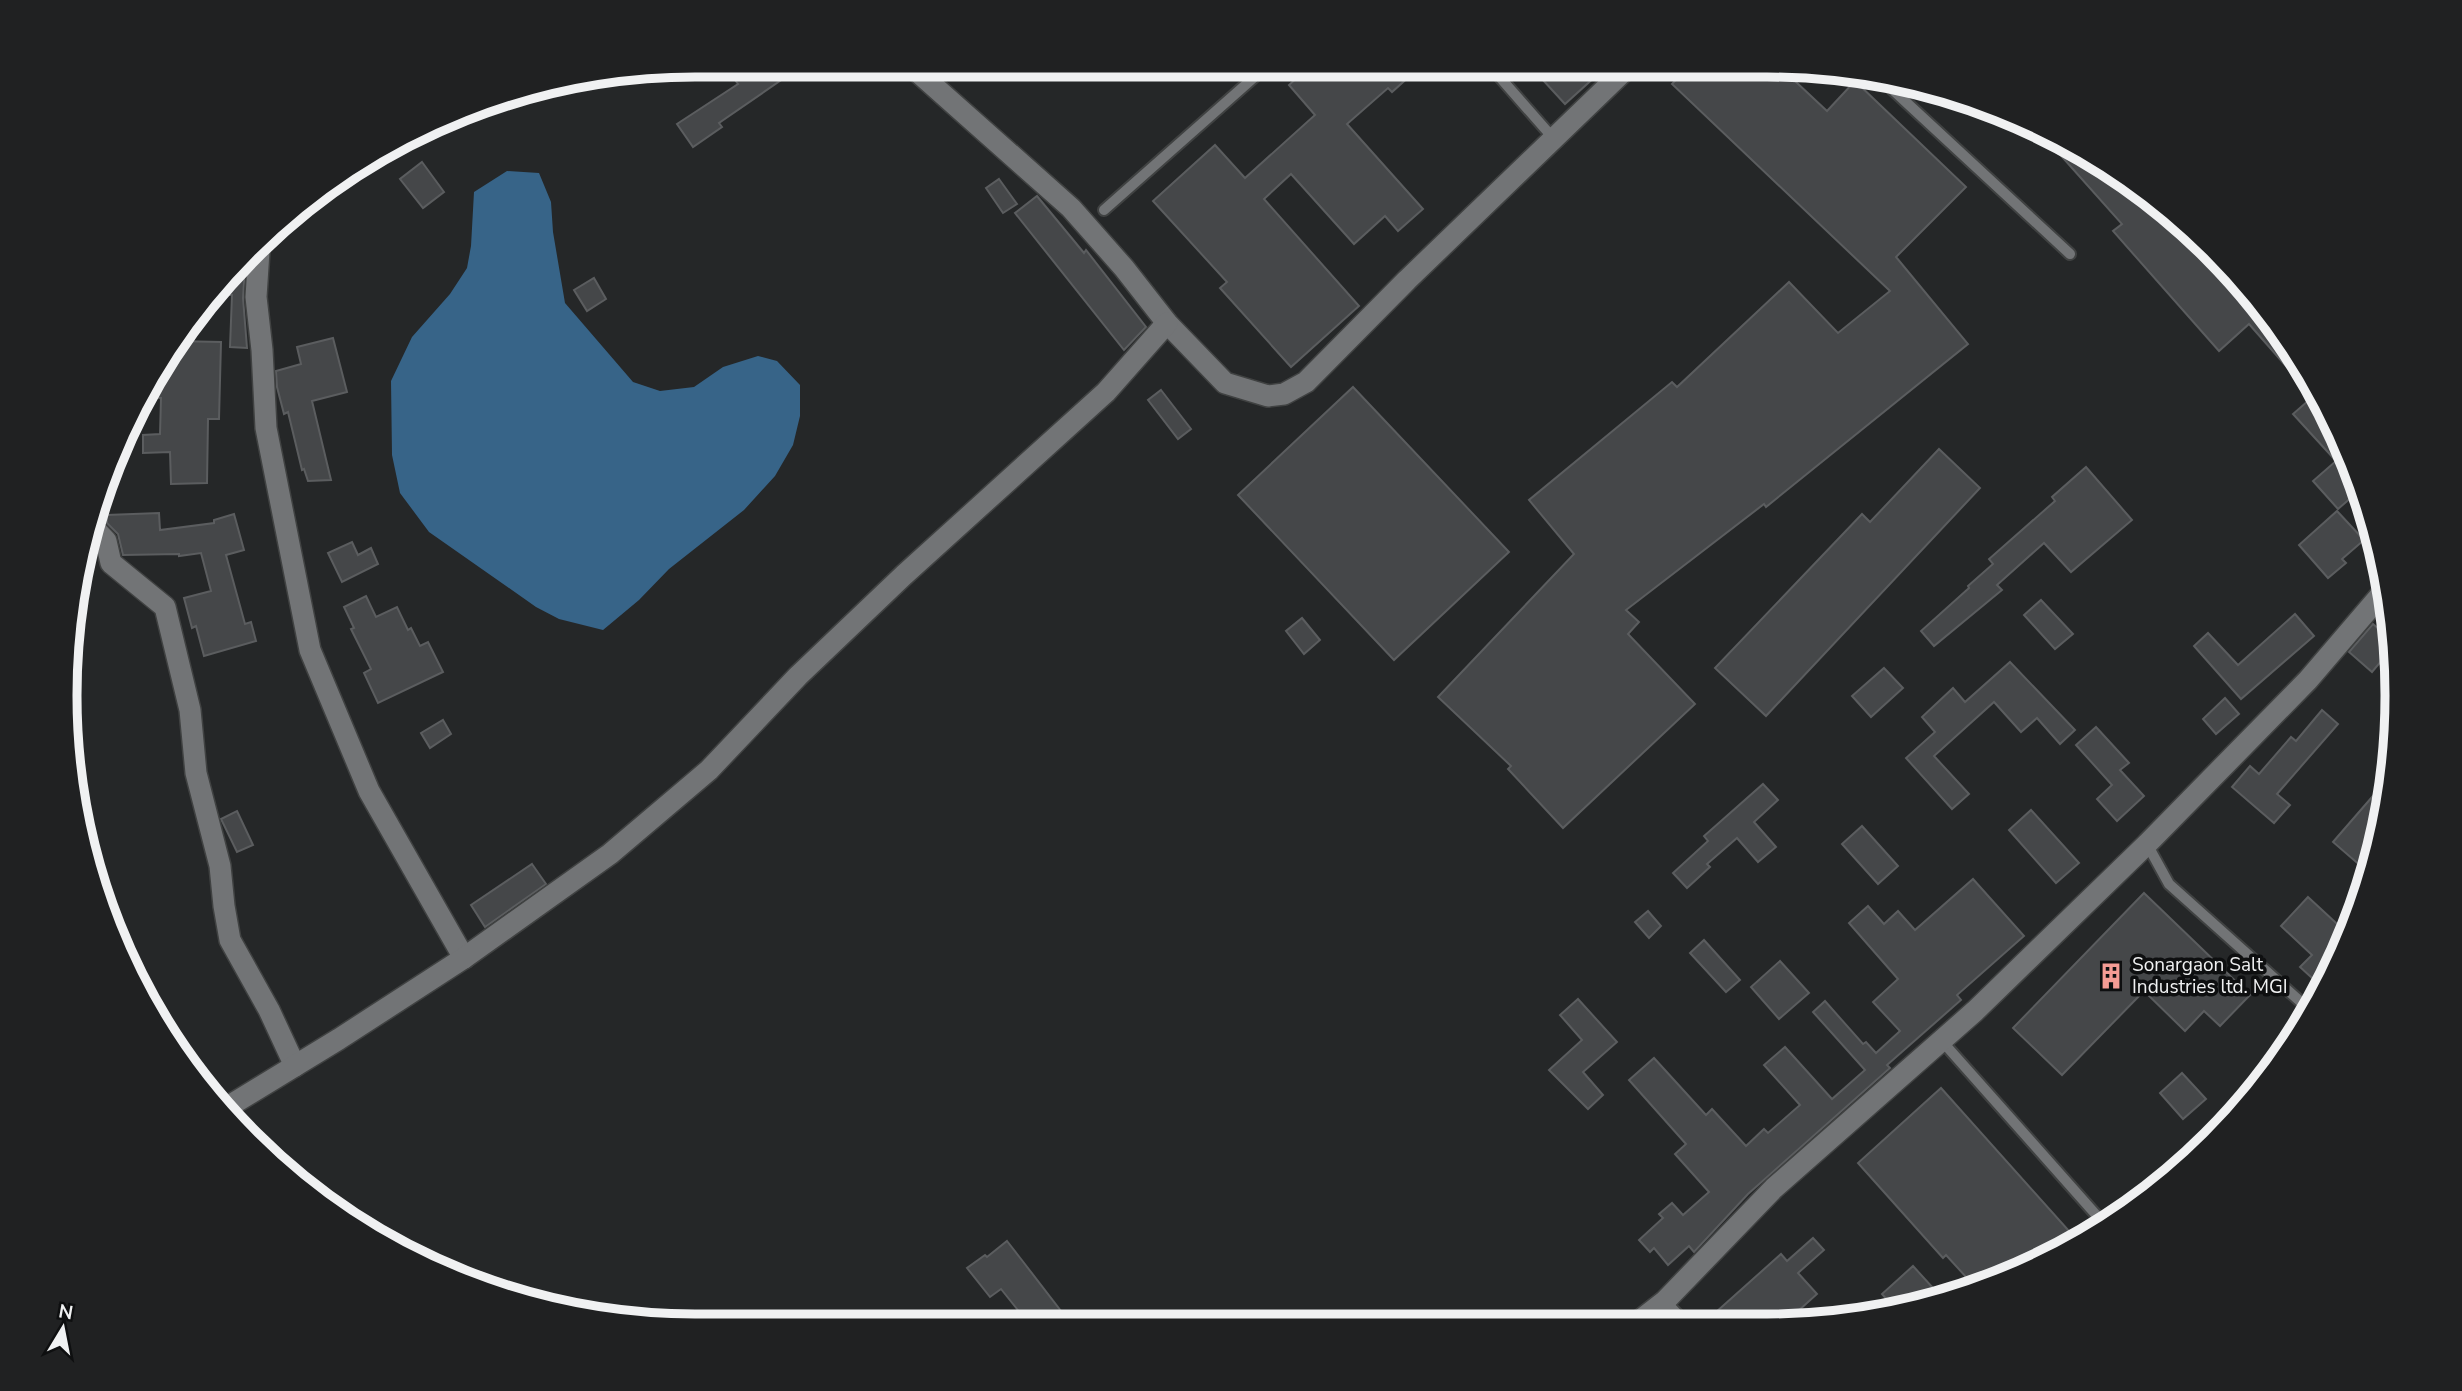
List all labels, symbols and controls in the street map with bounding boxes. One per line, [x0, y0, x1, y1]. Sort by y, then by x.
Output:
place label: Sonargaon Salt Industries ltd. MGI [2132, 952, 2288, 1000]
building icon: Sonargaon Salt Industries ltd. MGI [2096, 961, 2126, 991]
north arrow [28, 1293, 98, 1363]
text: N [57, 1298, 75, 1326]

